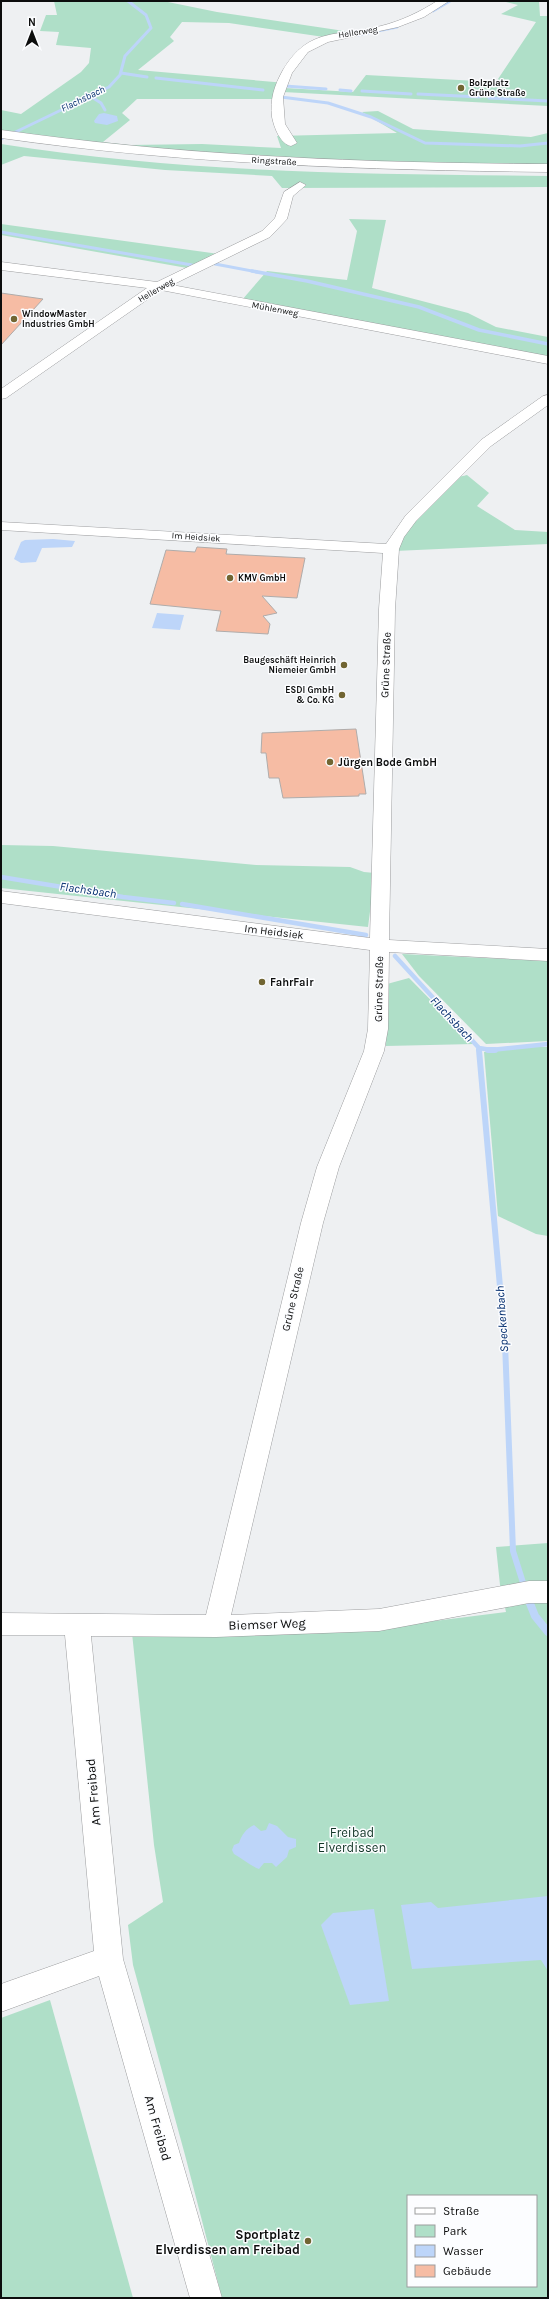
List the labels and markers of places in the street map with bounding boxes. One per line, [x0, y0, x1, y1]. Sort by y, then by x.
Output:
place label: Bolzplatz Grüne Straße [469, 78, 526, 98]
marker: Bolzplatz Grüne Straße [456, 83, 466, 93]
place label: WindowMaster Industries GmbH [22, 309, 95, 329]
marker: WindowMaster Industries GmbH [9, 314, 19, 324]
marker: KMV GmbH [225, 573, 235, 583]
place label: KMV GmbH [238, 573, 286, 583]
place label: Baugeschäft Heinrich Niemeier GmbH [243, 655, 336, 675]
marker: Baugeschäft Heinrich Niemeier GmbH [339, 660, 349, 670]
place label: ESDI GmbH & Co. KG [285, 685, 334, 705]
marker: ESDI GmbH & Co. KG [337, 690, 347, 700]
place label: Jürgen Bode GmbH [338, 756, 437, 769]
marker: Jürgen Bode GmbH [325, 757, 335, 767]
place label: FahrFair [270, 976, 314, 989]
marker: FahrFair [257, 977, 267, 987]
place label: Sportplatz Elverdissen am Freibad [155, 2227, 300, 2257]
marker: Sportplatz Elverdissen am Freibad [303, 2236, 313, 2246]

